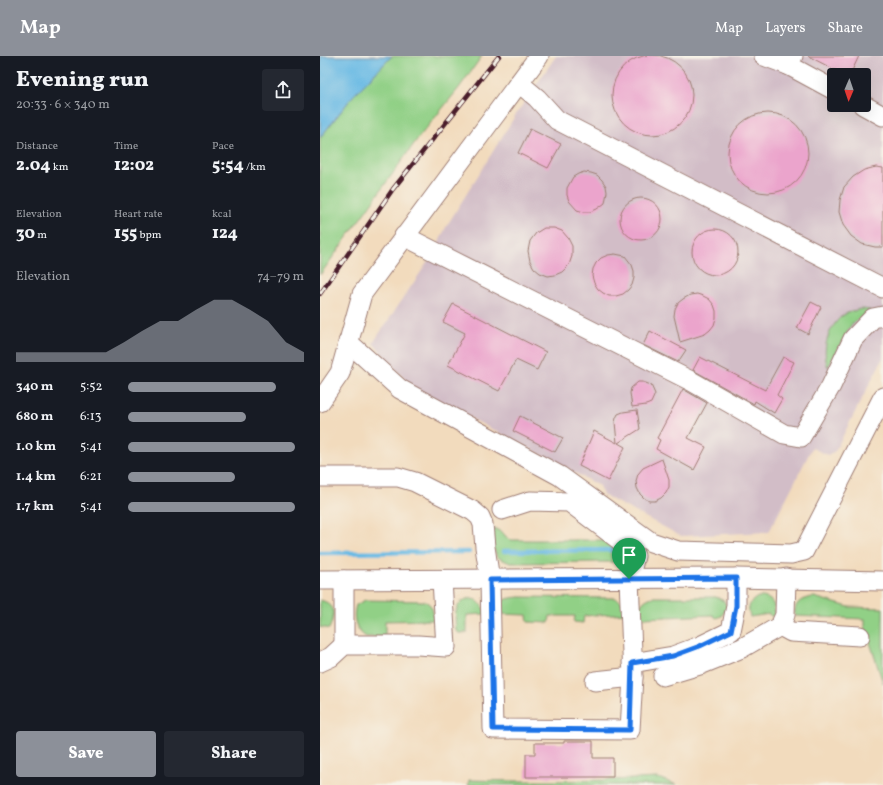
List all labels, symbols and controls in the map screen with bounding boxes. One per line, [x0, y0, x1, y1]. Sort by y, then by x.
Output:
text: Map [20, 15, 61, 41]
text: Map [715, 19, 743, 38]
text: Layers [765, 19, 805, 38]
text: Share [827, 19, 863, 38]
text: Evening run [16, 65, 149, 96]
north arrow [827, 68, 871, 112]
map controls [827, 68, 871, 112]
button: share [262, 69, 304, 111]
text: 20:33 · 6 × 340 m [16, 96, 110, 114]
text: Distance [16, 139, 58, 154]
text: Time [114, 139, 138, 154]
text: Pace [212, 139, 234, 154]
text: 2.04 [16, 154, 51, 177]
text: 12:02 [114, 154, 154, 177]
text: 5:54 [212, 154, 244, 177]
text: km [51, 160, 68, 175]
text: /km [244, 160, 266, 175]
text: Elevation [16, 207, 62, 222]
text: Heart rate [114, 207, 163, 222]
text: kcal [212, 207, 232, 222]
text: 30 [16, 222, 35, 245]
text: 155 [114, 222, 137, 245]
text: 124 [212, 222, 238, 245]
text: m [35, 228, 47, 243]
text: bpm [137, 228, 162, 243]
text: Elevation [16, 268, 70, 286]
text: 74–79 m [257, 268, 304, 286]
text: 340 m [16, 378, 53, 396]
text: 5:52 [80, 378, 103, 396]
text: 680 m [16, 408, 53, 426]
text: 6:13 [80, 408, 101, 426]
text: 1.0 km [16, 438, 56, 456]
text: 5:41 [80, 438, 102, 456]
text: 1.4 km [16, 468, 56, 486]
text: 6:21 [80, 468, 102, 486]
text: 1.7 km [16, 498, 54, 516]
text: 5:41 [80, 498, 102, 516]
pin [612, 538, 646, 579]
icon: arrive [618, 544, 640, 566]
button: Save [16, 731, 156, 777]
button: Share [164, 731, 304, 777]

